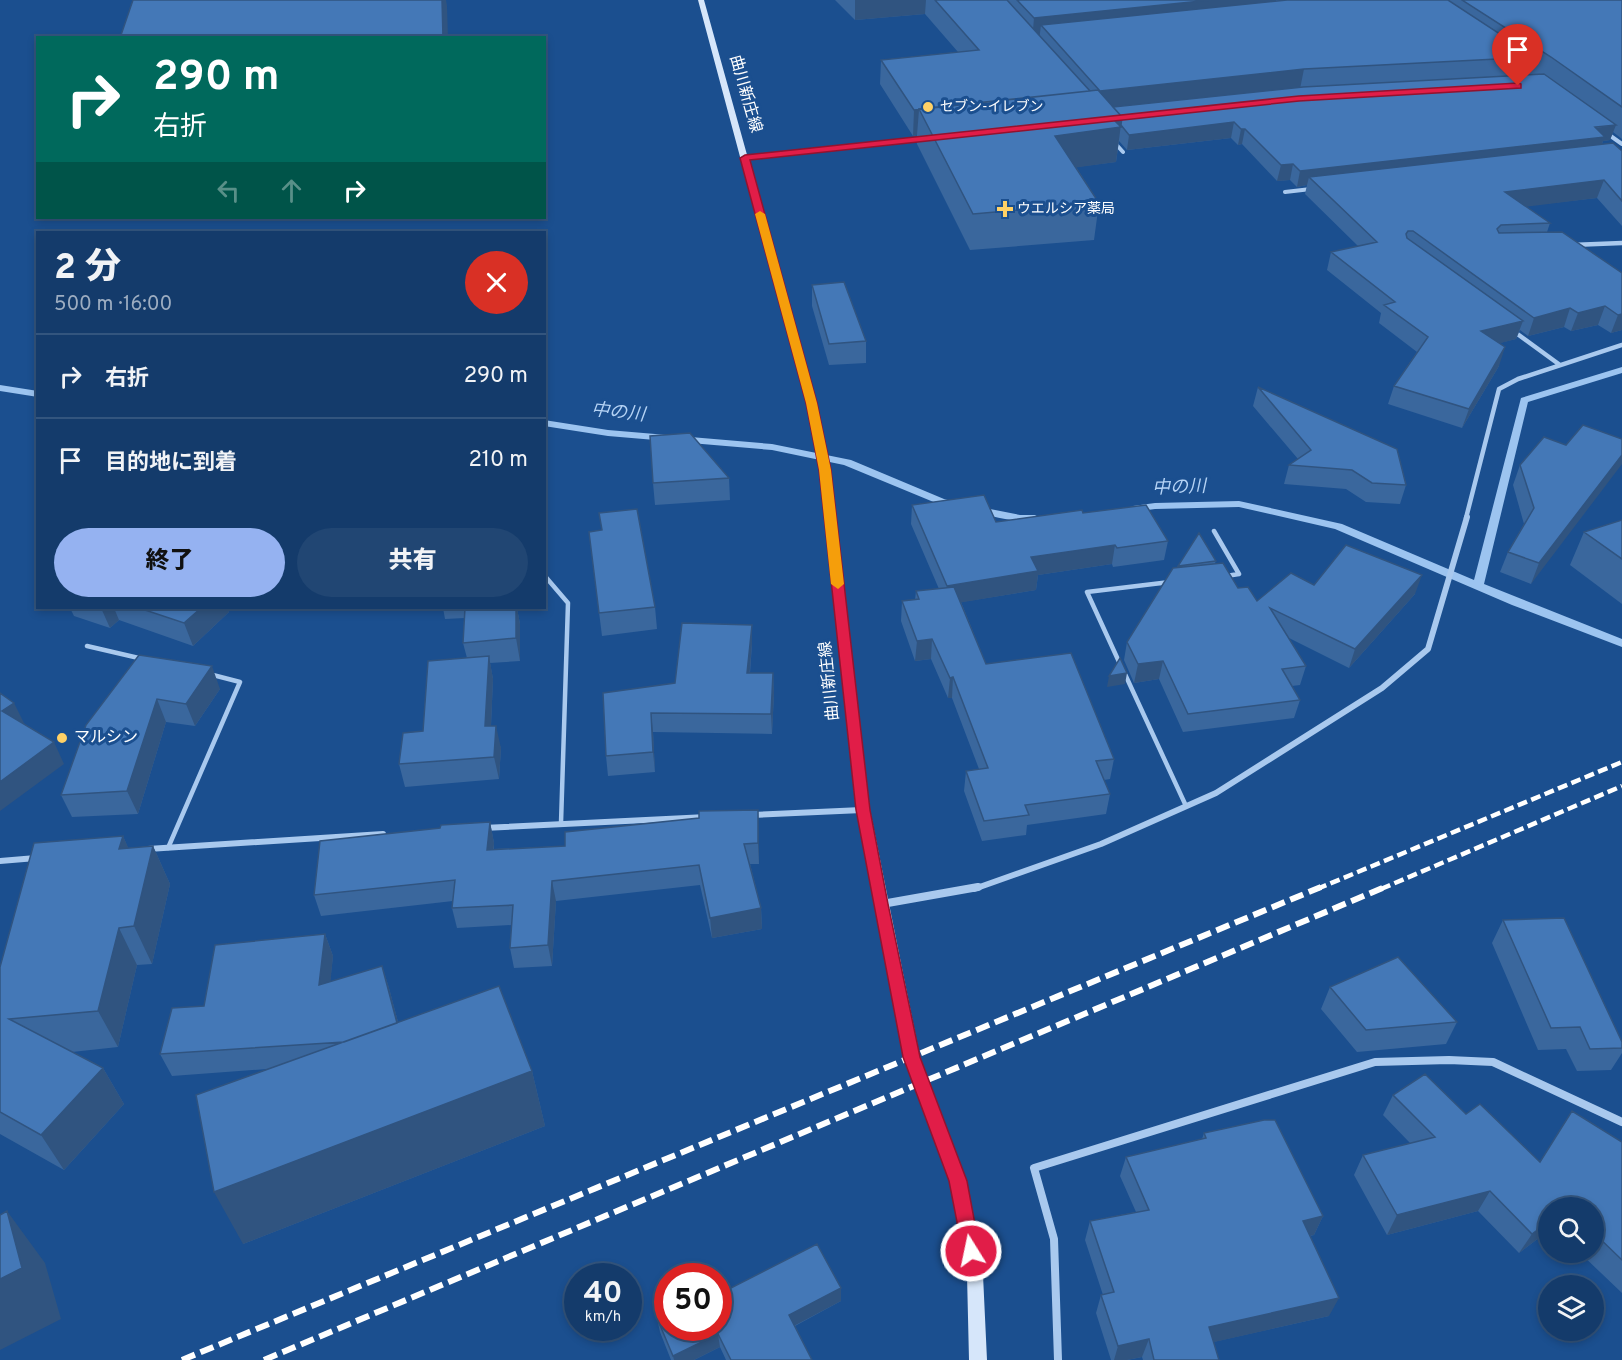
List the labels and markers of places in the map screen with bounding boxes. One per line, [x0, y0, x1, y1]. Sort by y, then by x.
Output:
pin [1492, 24, 1543, 86]
place label: セブン-イレブン [940, 98, 1044, 116]
marker: セブン-イレブン [921, 100, 935, 114]
place label: ウエルシア薬局 [1017, 201, 1115, 218]
marker: ウエルシア薬局 [998, 202, 1012, 216]
place label: マルシン [74, 728, 138, 748]
marker: マルシン [55, 731, 69, 745]

